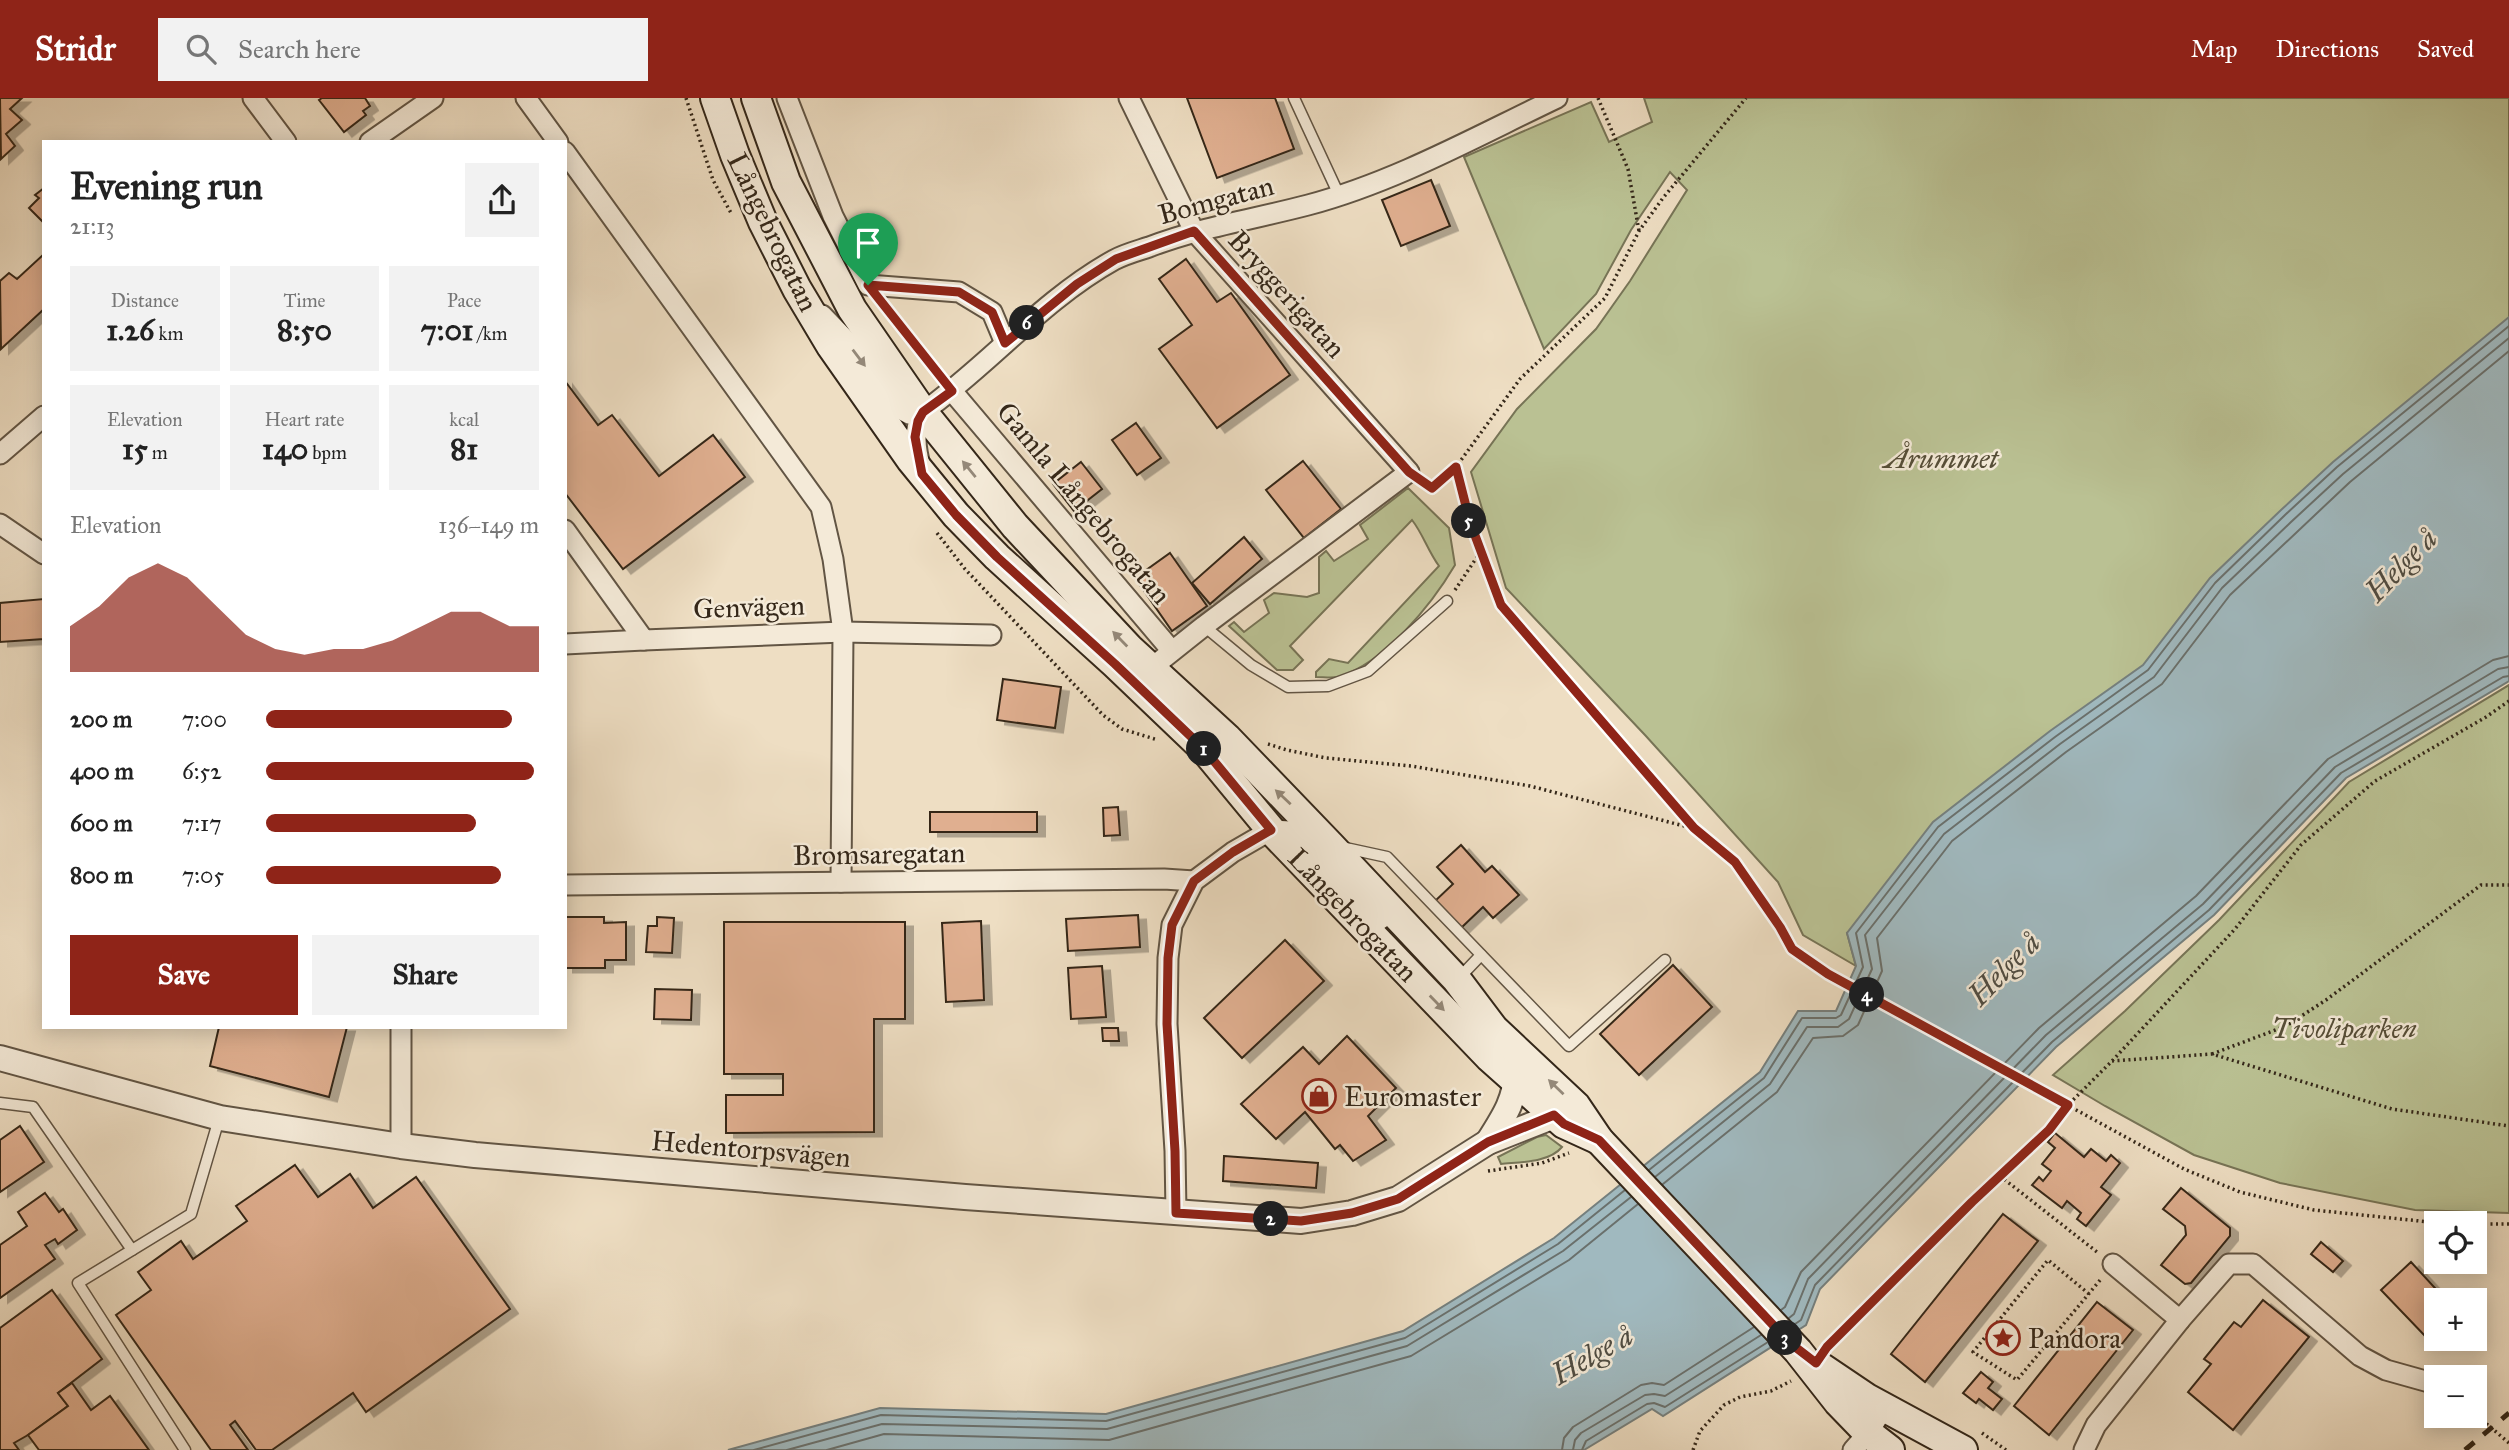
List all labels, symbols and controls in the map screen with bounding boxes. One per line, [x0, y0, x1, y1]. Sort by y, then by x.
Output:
search box [158, 18, 648, 81]
text: Stridr [35, 29, 116, 69]
icon: search [182, 30, 220, 68]
text: Search here [238, 33, 361, 65]
text: Map [2191, 34, 2238, 64]
text: Directions [2276, 34, 2379, 64]
text: Saved [2417, 34, 2474, 64]
street label: Långebrogatan [720, 147, 826, 317]
text: Evening run [70, 163, 263, 209]
button: share [465, 163, 539, 237]
street label: Bomgatan [1154, 168, 1278, 232]
text: 21:13 [70, 212, 115, 240]
pin [838, 213, 898, 285]
street label: Bryggerigatan [1221, 223, 1353, 365]
icon: arrive [849, 224, 887, 262]
text: Distance [111, 289, 179, 312]
text: Time [283, 289, 326, 312]
text: Pace [447, 289, 481, 312]
pin: 6 [1010, 306, 1044, 341]
text: 6 [1022, 311, 1031, 334]
text: 1.26 [106, 312, 155, 348]
text: 8:50 [277, 312, 332, 348]
text: 7:01 [421, 312, 473, 348]
text: km [155, 322, 183, 345]
text: /km [473, 322, 507, 345]
one-way arrow [852, 348, 867, 366]
street label: Gamla Långebrogatan [989, 395, 1179, 611]
text: Elevation [107, 408, 183, 431]
text: Heart rate [265, 408, 344, 431]
text: kcal [449, 408, 479, 431]
text: 15 [122, 431, 148, 467]
text: 140 [262, 431, 308, 467]
text: 81 [450, 431, 478, 467]
text: m [148, 441, 168, 464]
text: bpm [308, 441, 347, 464]
park label: Årummet [1881, 441, 2000, 476]
one-way arrow [962, 461, 977, 478]
pin: 5 [1452, 504, 1486, 538]
text: 5 [1464, 509, 1473, 532]
text: Elevation [70, 511, 161, 539]
text: 136–149 m [438, 511, 539, 539]
water label: Helge å [2357, 521, 2445, 610]
street label: Genvägen [692, 588, 806, 626]
one-way arrow [1113, 631, 1129, 648]
text: 200 m [70, 705, 132, 733]
text: 7:00 [182, 705, 227, 733]
pin: 1 [1186, 732, 1222, 766]
text: 1 [1200, 737, 1207, 760]
text: 400 m [70, 757, 134, 785]
text: 6:52 [182, 757, 222, 785]
one-way arrow [1275, 790, 1292, 806]
text: 600 m [70, 809, 133, 837]
text: 7:17 [182, 809, 221, 837]
street label: Bromsaregatan [793, 835, 965, 873]
street label: Långebrogatan [1281, 841, 1425, 989]
text: 800 m [70, 861, 133, 889]
text: 7:05 [182, 861, 224, 889]
water label: Helge å [1960, 925, 2048, 1014]
button: Save [70, 935, 298, 1015]
button: Share [312, 935, 539, 1015]
pin: 4 [1850, 978, 1884, 1012]
text: 4 [1861, 983, 1872, 1006]
one-way arrow [1429, 994, 1445, 1011]
park label: Tivoliparken [2271, 1011, 2417, 1046]
shop icon: Euromaster [1300, 1077, 1338, 1115]
place label: Euromaster [1344, 1079, 1482, 1114]
one-way arrow [1548, 1079, 1565, 1096]
street label: Hedentorpsvägen [650, 1123, 852, 1175]
pin: 2 [1254, 1202, 1288, 1236]
text: 2 [1266, 1207, 1275, 1230]
map controls [2424, 1211, 2487, 1428]
button: locate [2424, 1211, 2487, 1274]
button: + [2424, 1288, 2487, 1351]
water label: Helge å [1544, 1317, 1639, 1393]
place icon: Pandora [1984, 1319, 2022, 1357]
pin: 3 [1768, 1320, 1802, 1356]
place label: Pandora [2028, 1321, 2121, 1356]
text: 3 [1781, 1326, 1788, 1349]
button: − [2424, 1365, 2487, 1428]

